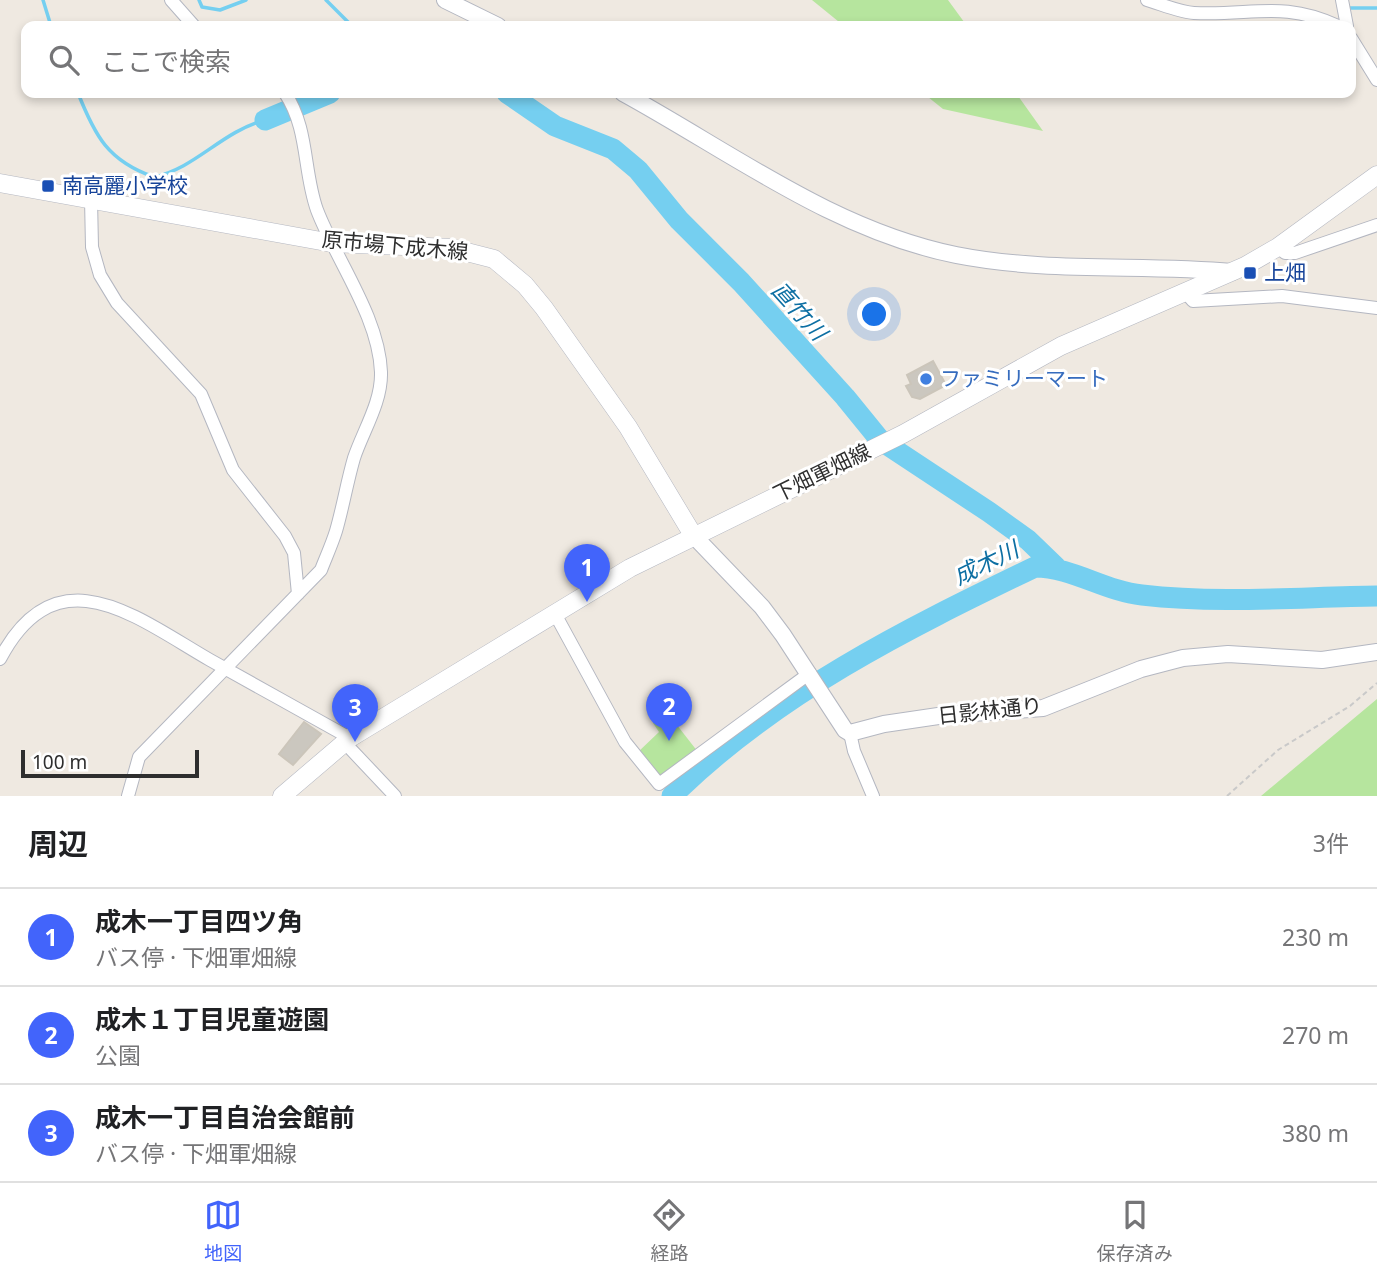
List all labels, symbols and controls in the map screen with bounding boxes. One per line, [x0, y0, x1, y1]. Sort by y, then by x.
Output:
search box [21, 21, 1356, 98]
icon: search [45, 41, 83, 79]
text: ここで検索 [101, 43, 231, 79]
place label: 南高麗小学校 [62, 171, 188, 199]
marker: 南高麗小学校 [40, 178, 56, 194]
street label: 原市場下成木線 [321, 225, 470, 265]
place label: 上畑 [1264, 258, 1306, 286]
marker: 上畑 [1242, 265, 1258, 281]
water label: 直竹川 [765, 274, 837, 349]
your location [857, 297, 891, 331]
place label: ファミリーマート [940, 364, 1108, 392]
marker: ファミリーマート [918, 371, 934, 387]
street label: 下畑軍畑線 [768, 437, 875, 508]
water label: 成木川 [948, 531, 1026, 592]
pin: 1 [564, 544, 610, 602]
pin: 2 [646, 683, 692, 741]
pin: 3 [332, 684, 378, 742]
street label: 日影林通り [936, 691, 1044, 729]
scale bar [21, 747, 200, 779]
text: 100 m [32, 749, 87, 775]
text: 周辺 [28, 823, 88, 864]
text: 3件 [1313, 827, 1349, 859]
text: 成木一丁目四ツ角 [95, 903, 303, 939]
text: 1 [44, 921, 58, 953]
text: 230 m [1282, 921, 1349, 953]
text: バス停 · 下畑軍畑線 [95, 941, 297, 973]
text: 成木１丁目児童遊園 [95, 1001, 329, 1037]
text: 2 [44, 1019, 58, 1051]
text: 270 m [1282, 1019, 1349, 1051]
text: 公園 [95, 1039, 141, 1071]
text: 成木一丁目自治会館前 [95, 1099, 355, 1135]
text: 3 [44, 1117, 58, 1149]
text: 380 m [1282, 1117, 1349, 1149]
text: バス停 · 下畑軍畑線 [95, 1137, 297, 1169]
tab: 地図 [204, 1196, 242, 1266]
tab: 経路 [650, 1196, 689, 1266]
tab: 保存済み [1097, 1196, 1173, 1266]

